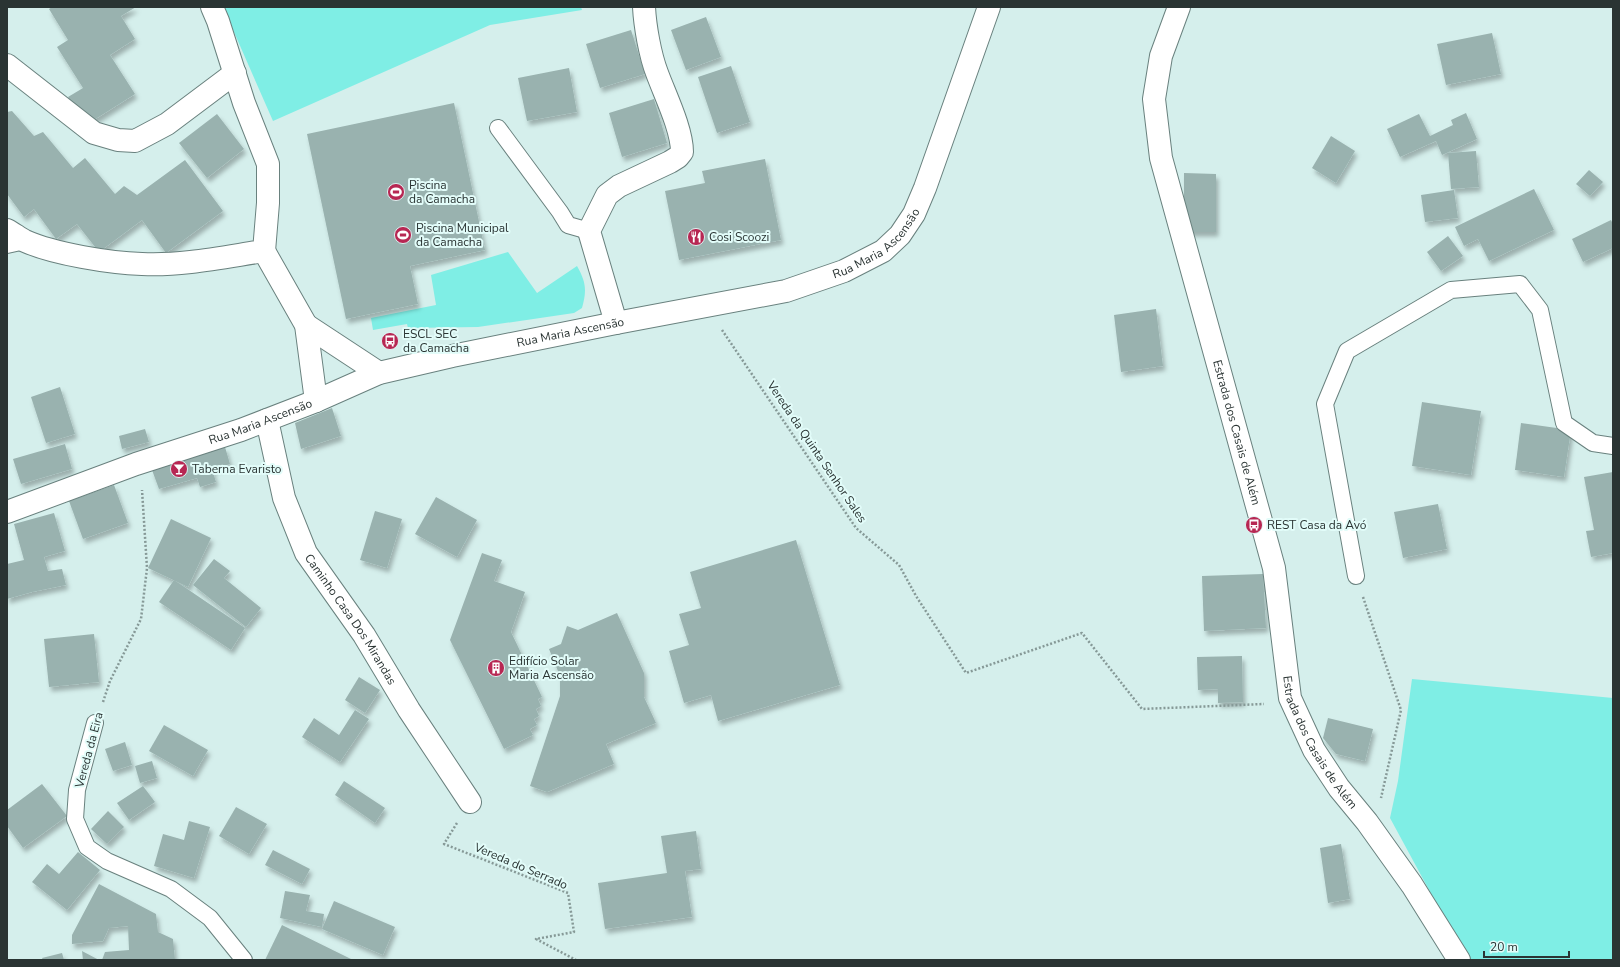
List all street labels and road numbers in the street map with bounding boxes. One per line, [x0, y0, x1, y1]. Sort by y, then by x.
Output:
street label: Rua Maria Ascensão [830, 206, 924, 282]
street label: Rua Maria Ascensão [515, 314, 626, 351]
street label: Estrada dos Casais de Além [1209, 358, 1264, 507]
street label: Vereda da Quinta Senhor Sales [763, 377, 871, 526]
street label: Rua Maria Ascensão [206, 395, 315, 448]
street label: Caminho Casa Dos Mirandas [301, 551, 400, 688]
street label: Estrada dos Casais de Além [1279, 675, 1361, 812]
street label: Vereda da Eira [71, 710, 107, 791]
street label: Vereda do Serrado [471, 839, 570, 893]

